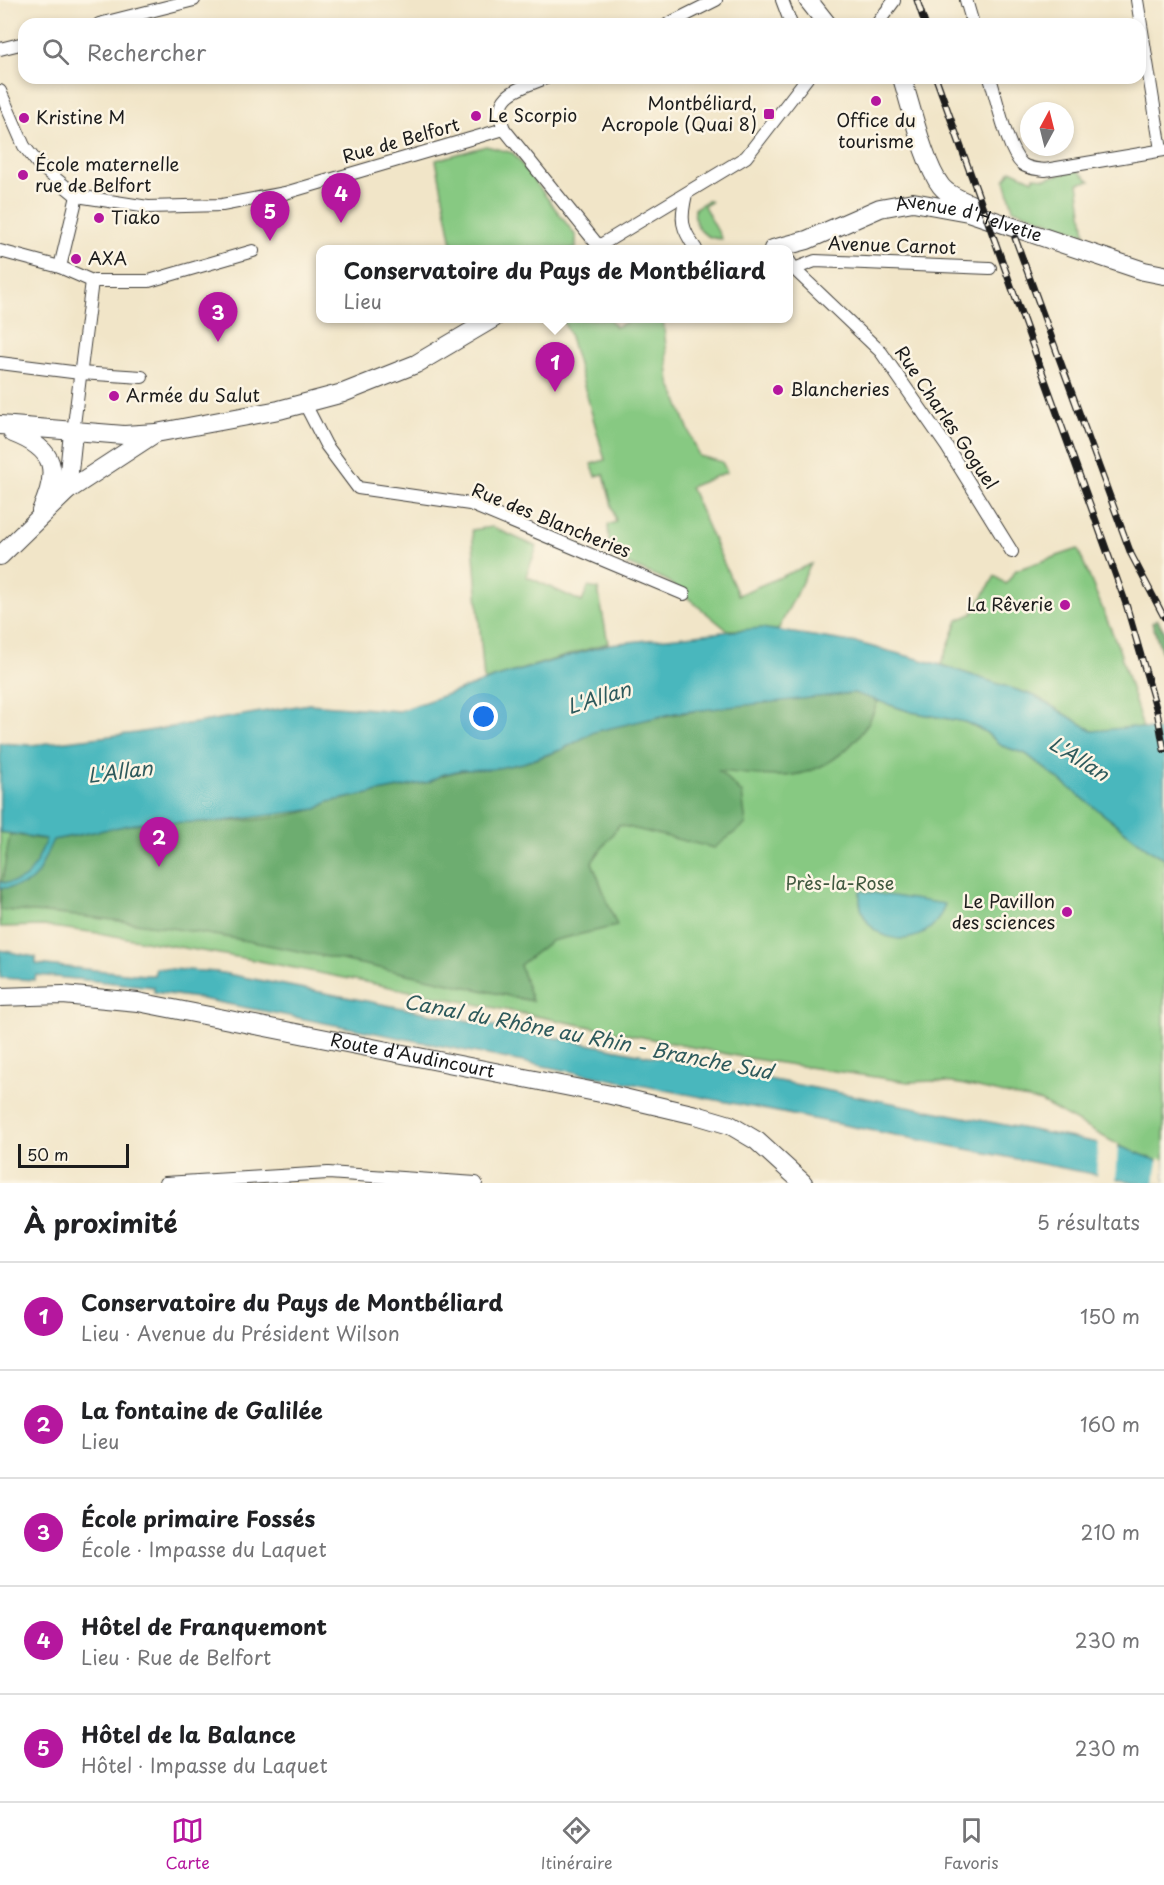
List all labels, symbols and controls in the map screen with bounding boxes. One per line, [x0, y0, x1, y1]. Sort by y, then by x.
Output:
search box [18, 18, 1146, 84]
icon: search [39, 35, 72, 68]
text: Rechercher [87, 35, 206, 68]
place label: Montbéliard, Acropole (Quai 8) [601, 89, 757, 137]
marker: Office du tourisme [869, 94, 883, 108]
place label: Le Scorpio [488, 101, 577, 128]
north arrow [1020, 102, 1074, 156]
place label: Kristine M [36, 103, 125, 130]
place label: Office du tourisme [836, 106, 916, 154]
marker: Montbéliard, Acropole (Quai 8) [762, 107, 776, 121]
marker: Le Scorpio [469, 109, 483, 123]
street label: Rue de Belfort [339, 110, 462, 169]
marker: Kristine M [17, 111, 31, 125]
place label: École maternelle rue de Belfort [35, 150, 180, 198]
marker: École maternelle rue de Belfort [16, 168, 30, 182]
pin: 4 [322, 174, 360, 223]
street label: Avenue d'Helvetie [893, 187, 1046, 248]
pin: 5 [250, 192, 290, 241]
place label: Tiako [111, 203, 160, 230]
marker: Tiako [92, 211, 106, 225]
street label: Avenue Carnot [828, 229, 957, 260]
place label: AXA [88, 244, 127, 271]
popup [316, 245, 793, 323]
marker: AXA [69, 252, 83, 266]
text: Conservatoire du Pays de Montbéliard [344, 253, 765, 286]
text: Lieu [344, 286, 382, 316]
pin: 3 [198, 292, 238, 342]
street label: Rue Charles Goguel [889, 340, 1005, 494]
pin: 1 [536, 342, 574, 392]
place label: Blancheries [790, 375, 890, 402]
place label: Armée du Salut [126, 381, 260, 408]
marker: Blancheries [771, 383, 785, 397]
marker: Armée du Salut [107, 389, 121, 403]
street label: Rue des Blancheries [468, 475, 635, 564]
place label: La Rêverie [967, 590, 1053, 617]
marker: La Rêverie [1058, 598, 1072, 612]
water label: L'Allan [563, 673, 636, 721]
your location [469, 702, 498, 731]
water label: L'Allan [1044, 728, 1116, 789]
water label: L'Allan [86, 752, 156, 790]
pin: 2 [140, 818, 178, 867]
park label: Près-la-Rose [786, 869, 894, 896]
place label: Le Pavillon des sciences [952, 887, 1055, 935]
marker: Le Pavillon des sciences [1060, 905, 1074, 919]
water label: Canal du Rhône au Rhin - Branche Sud [401, 986, 778, 1087]
street label: Route d'Audincourt [328, 1025, 497, 1084]
scale bar [18, 1141, 129, 1168]
text: 50 m [27, 1142, 68, 1166]
text: À proximité [24, 1203, 178, 1242]
text: 5 résultats [1037, 1207, 1140, 1237]
text: Conservatoire du Pays de Montbéliard [81, 1285, 503, 1318]
text: 1 [39, 1301, 48, 1331]
text: 150 m [1080, 1301, 1140, 1331]
text: Lieu · Avenue du Président Wilson [81, 1318, 400, 1348]
text: La fontaine de Galilée [81, 1393, 323, 1426]
text: 2 [36, 1409, 51, 1439]
text: 160 m [1080, 1409, 1140, 1439]
text: Lieu [81, 1426, 119, 1456]
text: École primaire Fossés [81, 1501, 315, 1534]
text: 3 [37, 1517, 50, 1547]
text: 210 m [1081, 1517, 1140, 1547]
text: École · Impasse du Laquet [81, 1534, 327, 1564]
text: Hôtel de Franquemont [81, 1609, 327, 1642]
text: 4 [37, 1625, 50, 1655]
text: 230 m [1075, 1625, 1140, 1655]
text: Lieu · Rue de Belfort [81, 1642, 271, 1672]
text: Hôtel de la Balance [81, 1717, 296, 1750]
text: 5 [37, 1733, 50, 1763]
text: 230 m [1075, 1733, 1140, 1763]
text: Hôtel · Impasse du Laquet [81, 1750, 328, 1780]
tab: Carte [165, 1814, 210, 1874]
tab: Itinéraire [541, 1814, 613, 1874]
tab: Favoris [944, 1814, 999, 1874]

